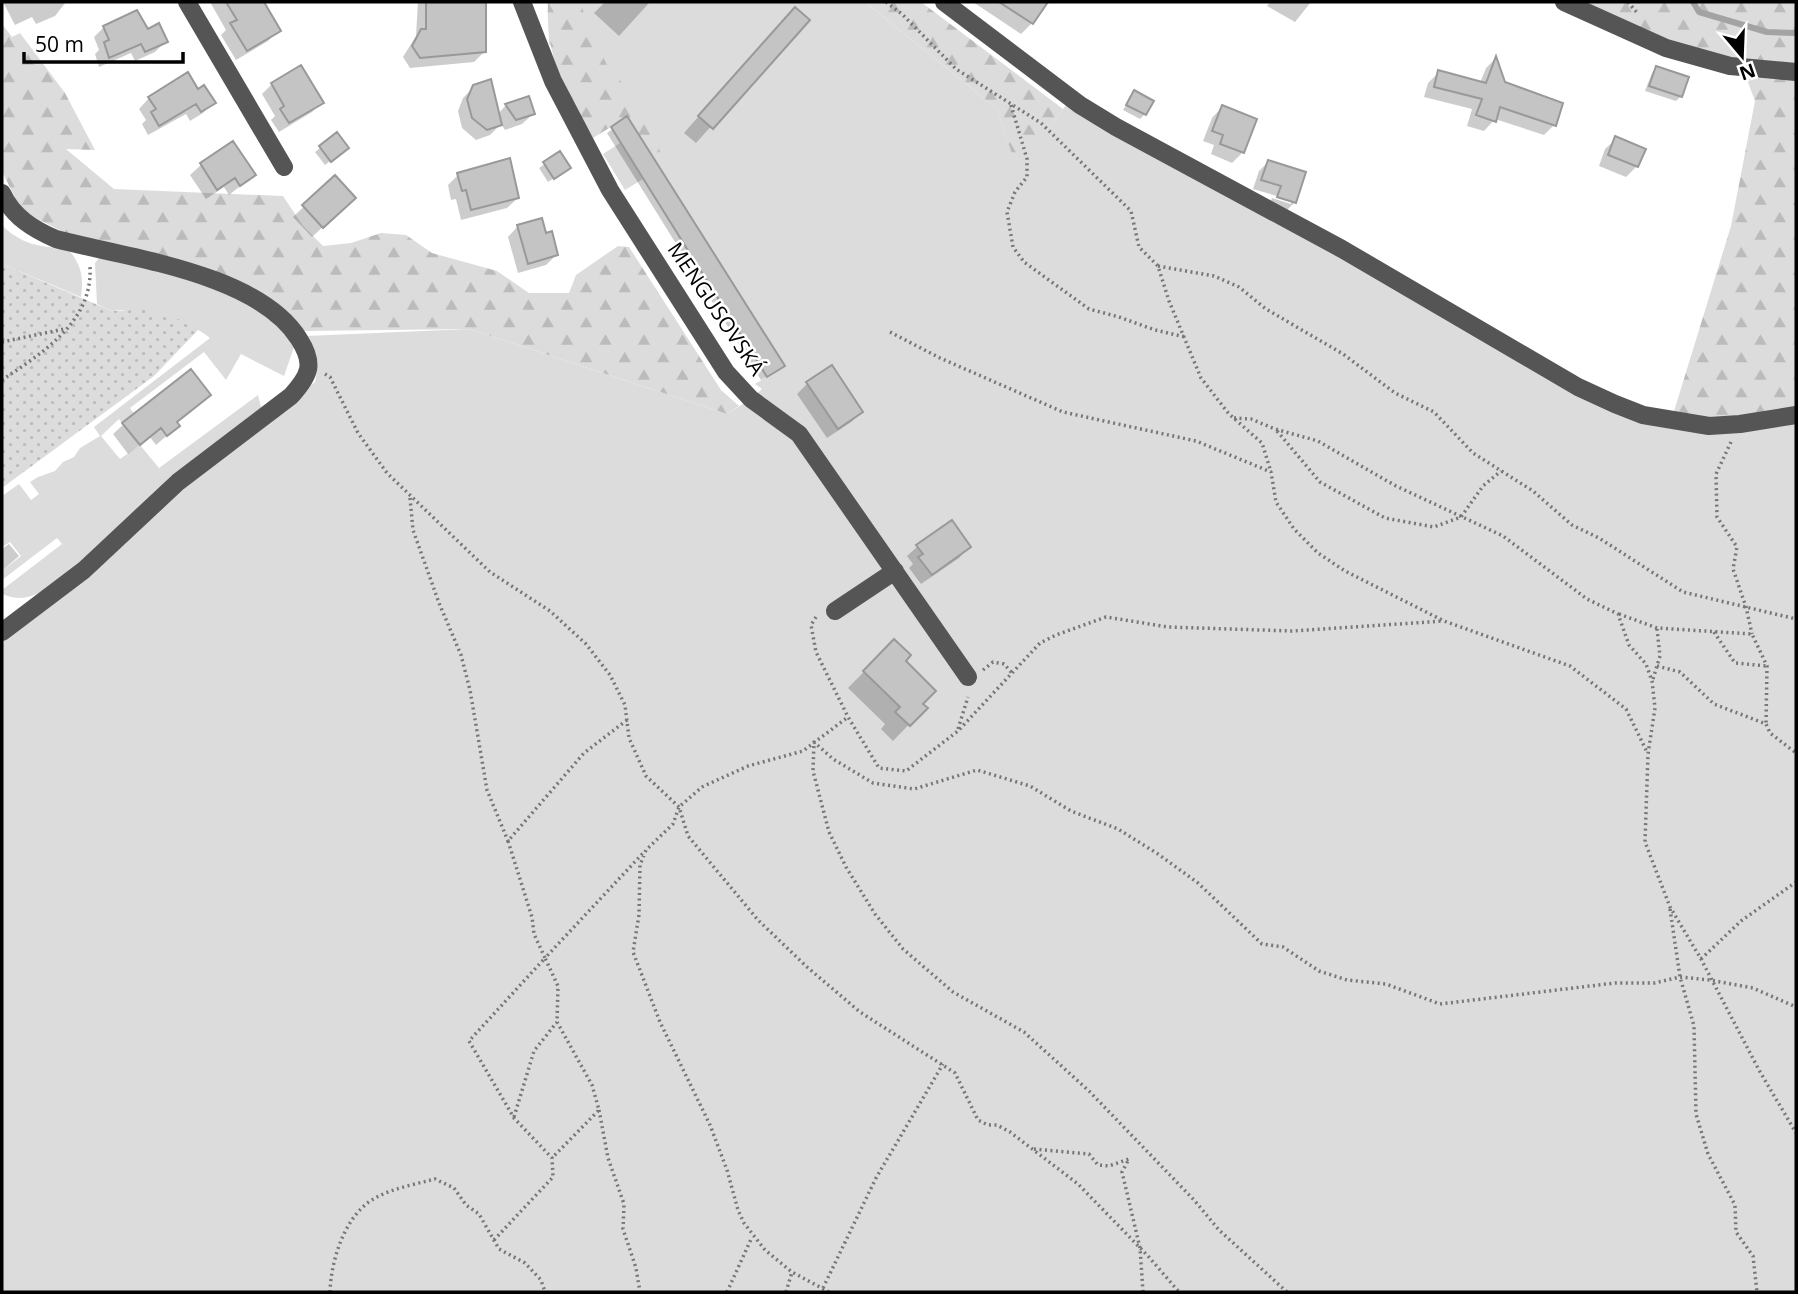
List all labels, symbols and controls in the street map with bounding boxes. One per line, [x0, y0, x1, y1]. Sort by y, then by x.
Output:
scale bar [24, 21, 184, 65]
north arrow [1707, 21, 1777, 91]
text: 50 m [35, 30, 84, 58]
text: N [1736, 57, 1759, 87]
street label: MENGUSOVSKÁ [662, 236, 772, 381]

